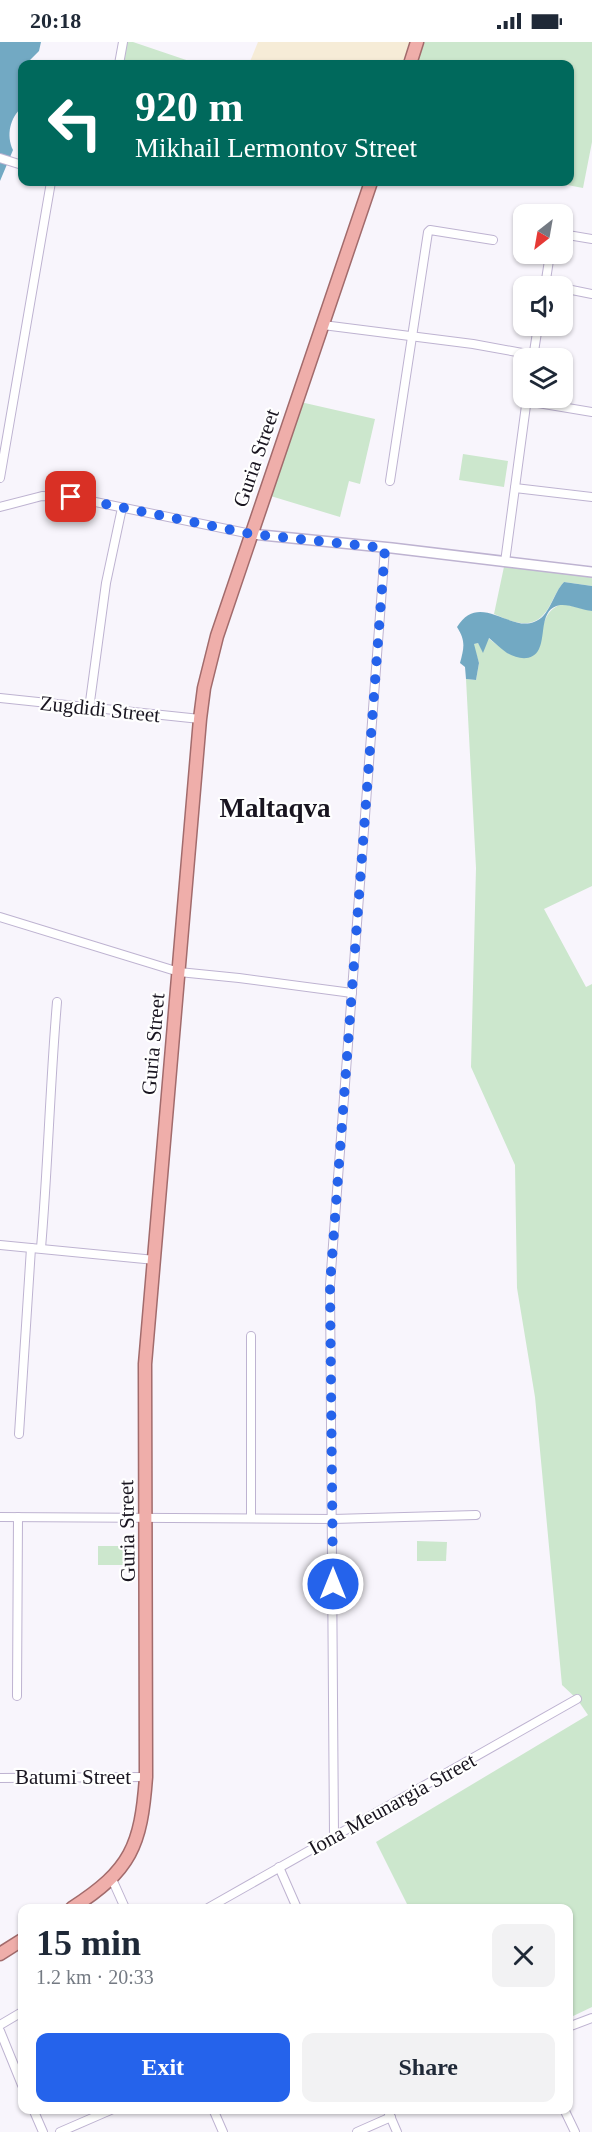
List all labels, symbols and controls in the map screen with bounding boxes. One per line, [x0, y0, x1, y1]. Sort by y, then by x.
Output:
text: 20:18 [30, 8, 81, 33]
icon: left [36, 84, 114, 162]
text: 920 m [135, 84, 244, 130]
text: Mikhail Lermontov Street [135, 133, 417, 163]
north arrow [513, 204, 573, 264]
map controls [513, 204, 573, 408]
button: sound [513, 276, 573, 336]
button: layers [513, 348, 573, 408]
street label: Guria Street [228, 406, 284, 510]
pin [45, 471, 96, 522]
icon: arrive [54, 480, 87, 513]
street label: Zugdidi Street [39, 691, 161, 727]
district label: Maltaqva [220, 793, 331, 823]
street label: Guria Street [137, 992, 169, 1096]
street label: Guria Street [114, 1480, 140, 1582]
position arrow [301, 1552, 365, 1616]
street label: Iona Meunargia Street [304, 1748, 480, 1860]
street label: Batumi Street [15, 1765, 131, 1789]
text: 15 min [36, 1923, 141, 1963]
button: close [492, 1924, 555, 1987]
text: 1.2 km · 20:33 [36, 1966, 154, 1988]
button: Exit [36, 2033, 290, 2102]
button: Share [302, 2033, 555, 2102]

